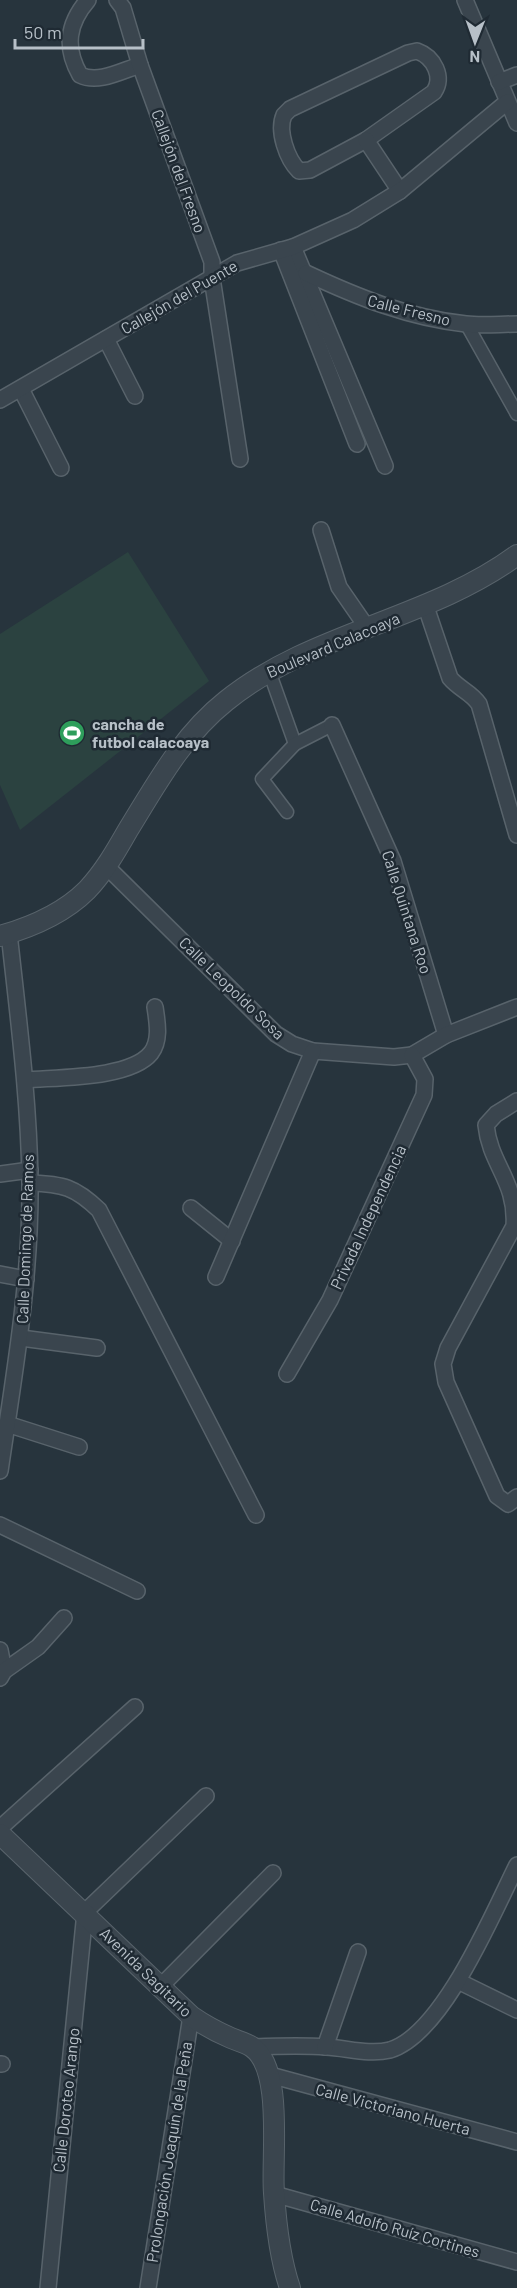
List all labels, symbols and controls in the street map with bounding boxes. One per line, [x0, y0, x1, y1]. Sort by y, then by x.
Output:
scale bar [15, 12, 142, 50]
north arrow [445, 12, 505, 72]
text: 50 m [24, 21, 62, 43]
text: N [469, 48, 480, 67]
street label: Callejón del Fresno [148, 106, 211, 235]
street label: Callejón del Puente [117, 255, 240, 338]
street label: Calle Fresno [366, 290, 453, 329]
street label: Boulevard Calacoaya [263, 608, 402, 681]
place label: cancha de futbol calacoaya [92, 714, 209, 751]
sports icon: cancha de futbol calacoaya [57, 718, 87, 748]
street label: Calle Quintana Roo [379, 848, 436, 976]
street label: Calle Leopoldo Sosa [176, 933, 289, 1043]
street label: Privada Independencia [326, 1142, 409, 1292]
street label: Calle Domingo de Ramos [12, 1154, 37, 1324]
street label: Avenida Sagitario [96, 1923, 196, 2020]
street label: Calle Doroteo Arango [48, 2027, 83, 2173]
street label: Prolongación Joaquín de la Peña [142, 2040, 195, 2264]
street label: Calle Victoriano Huerta [314, 2079, 472, 2138]
street label: Calle Adolfo Ruíz Cortines [308, 2194, 482, 2261]

